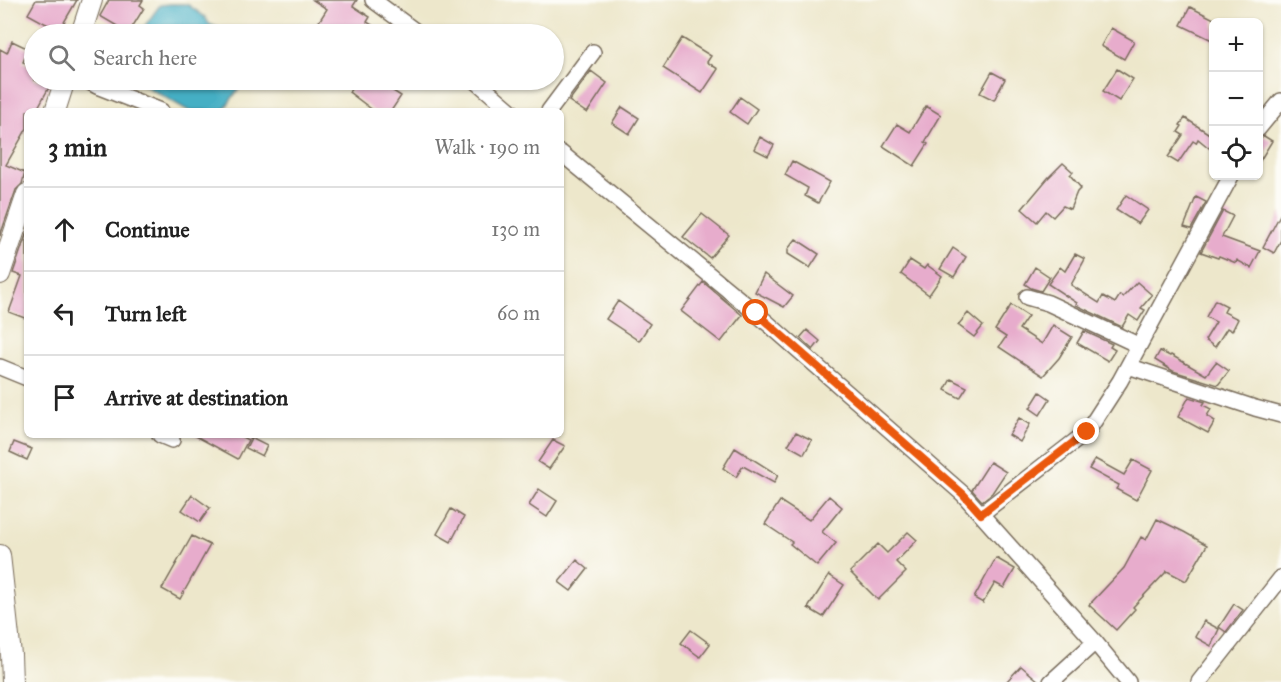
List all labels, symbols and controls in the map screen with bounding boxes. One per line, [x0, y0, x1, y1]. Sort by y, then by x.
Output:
map controls [1209, 18, 1263, 180]
button: + [1209, 18, 1263, 72]
search box [24, 24, 564, 90]
icon: search [45, 41, 78, 74]
text: Search here [93, 44, 197, 71]
button: − [1209, 72, 1263, 126]
button: locate [1209, 126, 1263, 180]
text: 3 min [48, 131, 107, 163]
text: Walk · 190 m [435, 135, 540, 159]
icon: ahead [48, 213, 81, 246]
text: Continue [105, 216, 190, 243]
text: 130 m [491, 217, 540, 241]
icon: left [48, 297, 81, 330]
route start [742, 299, 768, 325]
text: Turn left [105, 300, 187, 327]
text: 60 m [497, 301, 540, 325]
icon: arrive [48, 381, 81, 414]
text: Arrive at destination [105, 384, 288, 411]
route end [1073, 418, 1099, 444]

